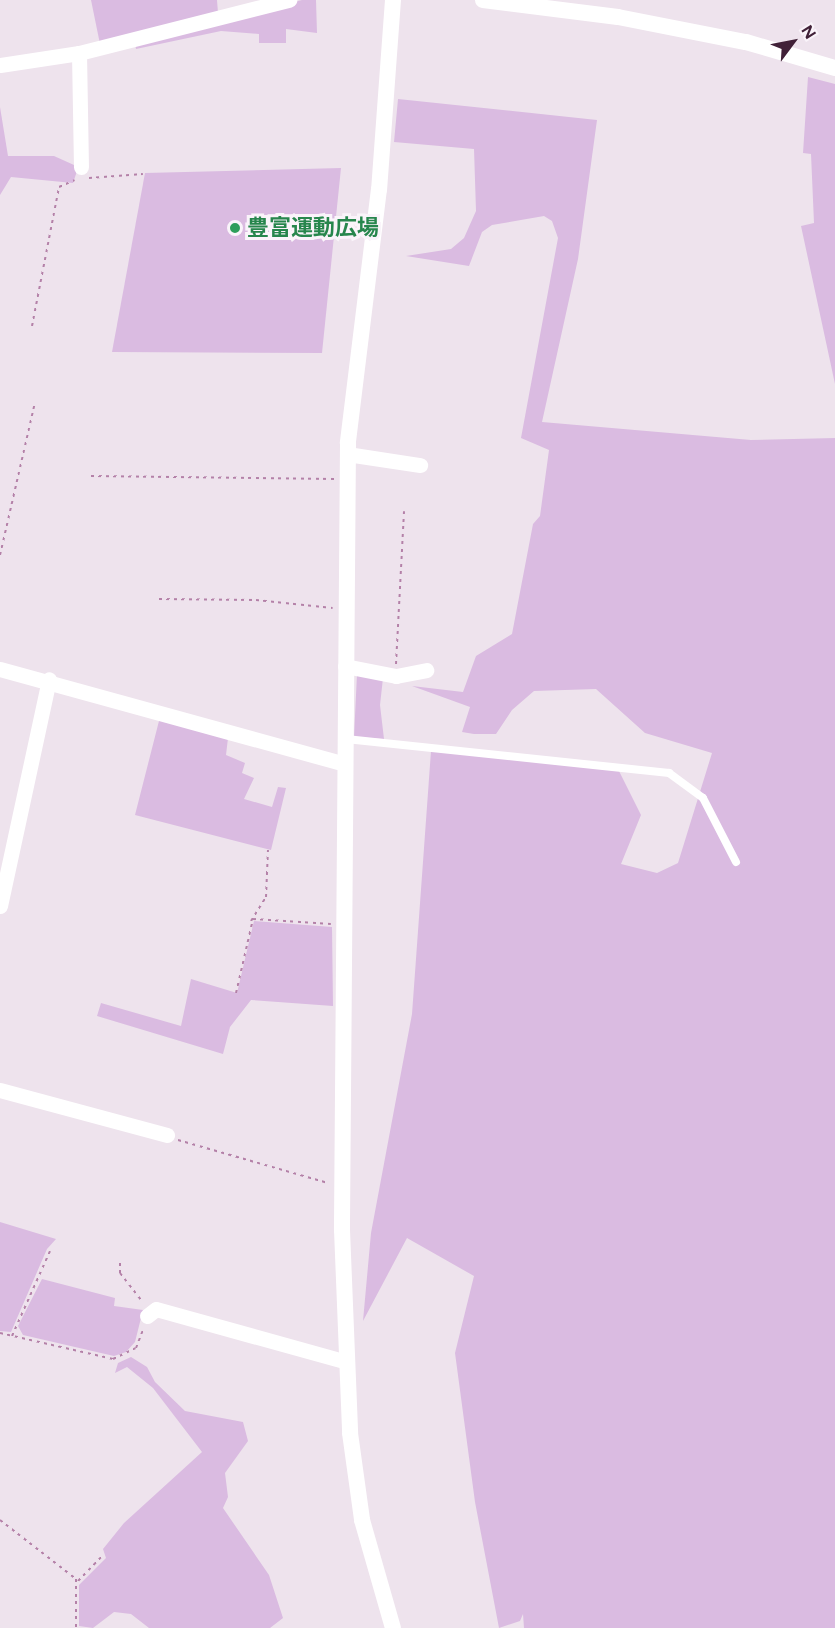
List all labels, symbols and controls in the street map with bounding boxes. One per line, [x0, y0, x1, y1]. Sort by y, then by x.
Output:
north arrow [763, 12, 823, 72]
text: N [797, 22, 820, 42]
place label: 豊富運動広場 [247, 215, 379, 241]
marker: 豊富運動広場 [228, 221, 242, 235]

